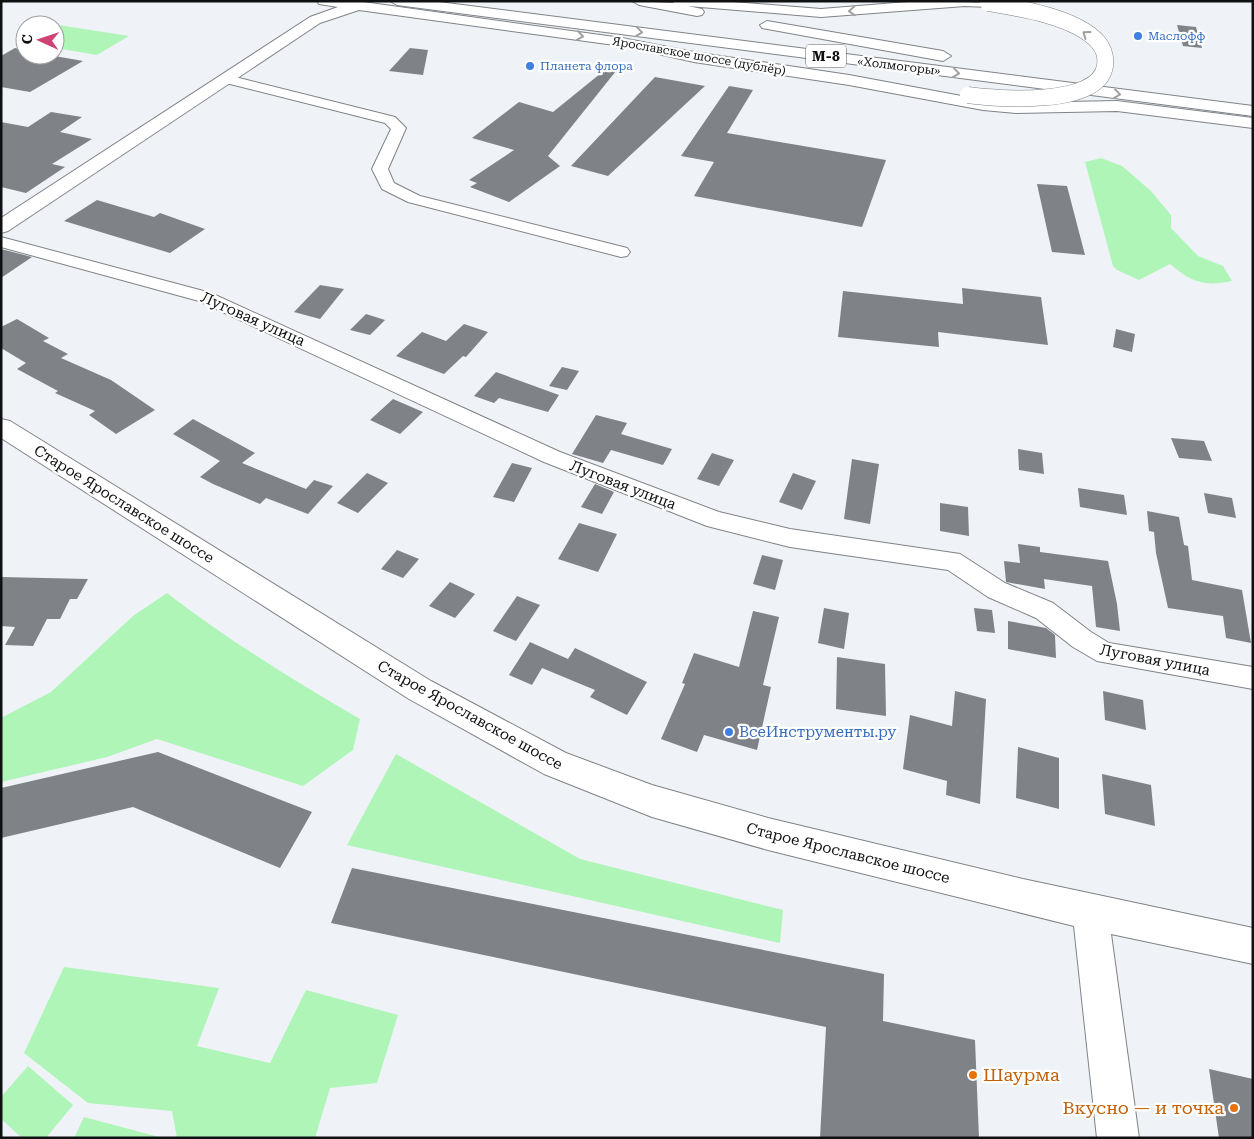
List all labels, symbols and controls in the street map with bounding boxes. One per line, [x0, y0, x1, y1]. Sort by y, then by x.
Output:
one-way arrow [848, 6, 856, 17]
north arrow [15, 15, 65, 65]
one-way arrow [635, 26, 643, 37]
place label: Маслофф [1148, 29, 1205, 43]
one-way arrow [577, 30, 585, 41]
marker: Маслофф [1132, 30, 1144, 42]
one-way arrow [1082, 31, 1092, 40]
text: С [19, 34, 35, 45]
street label: Ярославское шоссе (дублёр) [611, 34, 787, 78]
road number: М-8 [806, 44, 846, 68]
street label: «Холмогоры» [857, 54, 941, 78]
place label: Планета флора [540, 59, 633, 73]
marker: Планета флора [524, 60, 536, 72]
one-way arrow [952, 67, 960, 78]
one-way arrow [1114, 88, 1122, 99]
street label: Луговая улица [198, 288, 308, 350]
street label: Старое Ярославское шоссе [31, 441, 217, 567]
street label: Луговая улица [567, 457, 679, 513]
street label: Луговая улица [1098, 640, 1212, 680]
street label: Старое Ярославское шоссе [374, 656, 566, 774]
place label: ВсеИнструменты.ру [739, 723, 897, 741]
marker: ВсеИнструменты.ру [723, 726, 735, 738]
street label: Старое Ярославское шоссе [744, 819, 952, 887]
place label: Шаурма [983, 1064, 1060, 1085]
marker: Шаурма [967, 1069, 979, 1081]
place label: Вкусно — и точка [1063, 1097, 1224, 1118]
marker: Вкусно — и точка [1228, 1102, 1240, 1114]

